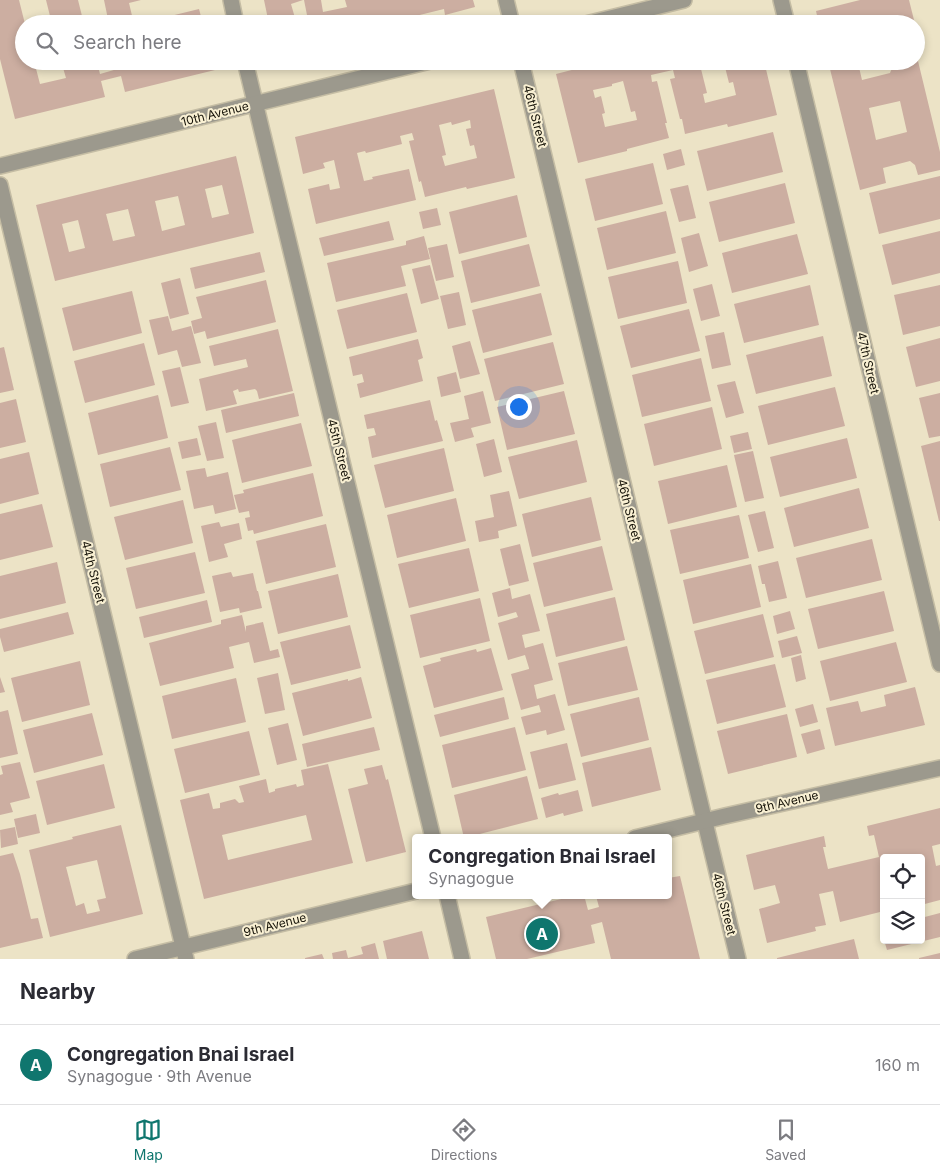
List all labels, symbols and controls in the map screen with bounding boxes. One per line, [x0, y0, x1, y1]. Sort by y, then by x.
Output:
search box [15, 15, 925, 70]
icon: search [33, 29, 61, 57]
text: Search here [73, 31, 182, 54]
street label: 46th Street [521, 83, 550, 149]
street label: 10th Avenue [179, 98, 250, 129]
street label: 47th Street [854, 331, 883, 395]
your location [506, 394, 532, 420]
street label: 45th Street [325, 417, 354, 482]
street label: 46th Street [615, 477, 644, 543]
street label: 44th Street [78, 539, 108, 605]
street label: 9th Avenue [754, 787, 820, 816]
popup [412, 834, 672, 899]
text: Congregation Bnai Israel [428, 845, 656, 868]
map controls [880, 854, 925, 944]
button: locate [880, 854, 925, 899]
text: Synagogue [428, 868, 514, 888]
street label: 46th Street [710, 871, 739, 937]
button: layers [880, 899, 925, 944]
street label: 9th Avenue [242, 909, 308, 940]
pin: A [526, 915, 558, 953]
text: Nearby [20, 979, 95, 1004]
text: Congregation Bnai Israel [67, 1043, 294, 1066]
text: A [30, 1055, 42, 1075]
text: 160 m [875, 1055, 920, 1075]
text: Synagogue · 9th Avenue [67, 1066, 252, 1086]
tab: Map [134, 1116, 163, 1163]
tab: Directions [431, 1116, 497, 1163]
tab: Saved [765, 1116, 806, 1163]

